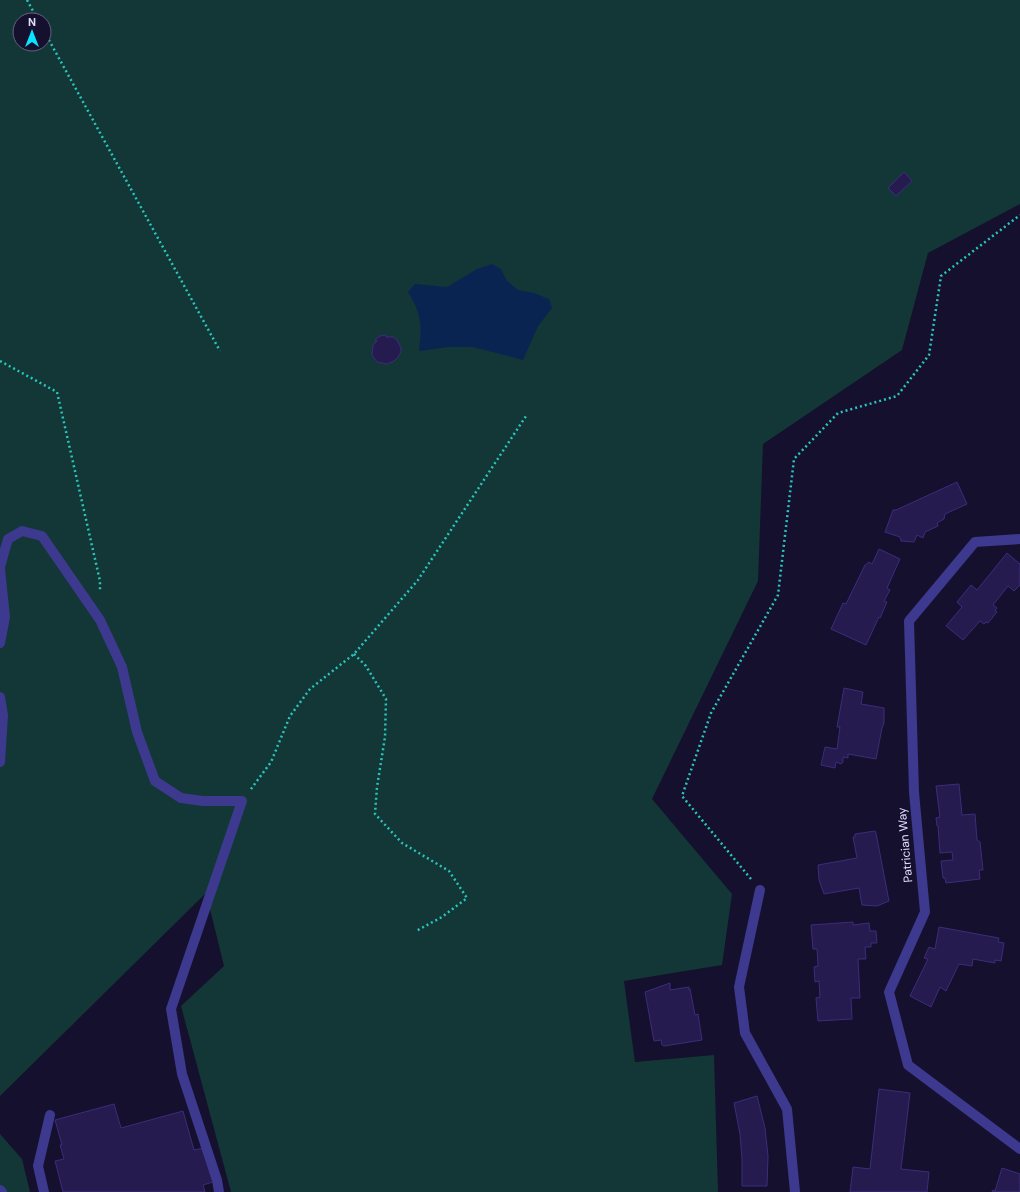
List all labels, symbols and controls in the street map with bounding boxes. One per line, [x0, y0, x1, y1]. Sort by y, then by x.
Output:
north arrow [12, 12, 52, 52]
text: N [28, 15, 36, 29]
street label: Patrician Way [894, 806, 916, 883]

